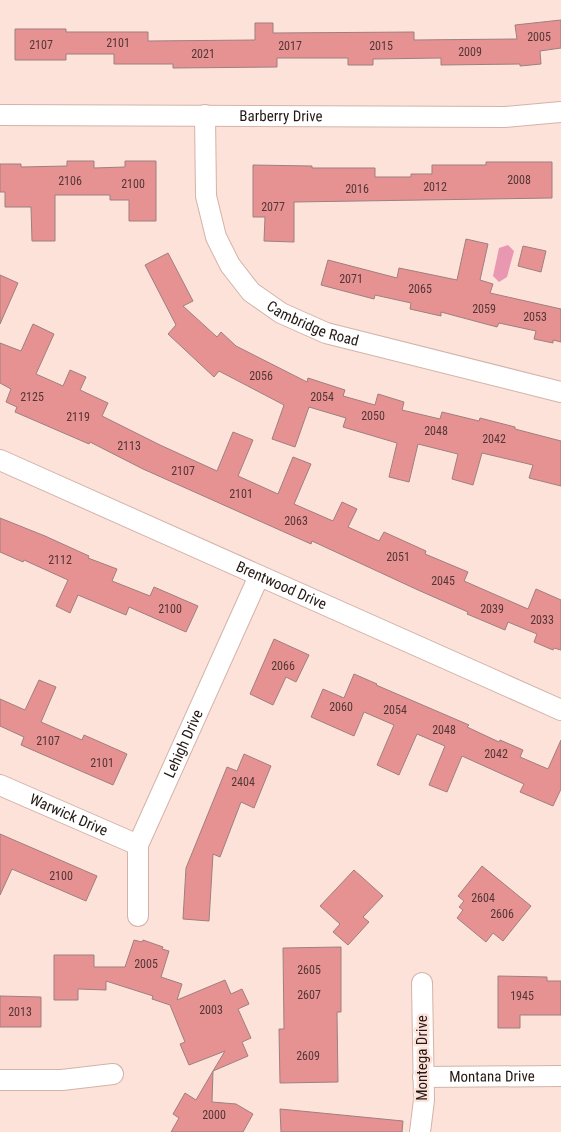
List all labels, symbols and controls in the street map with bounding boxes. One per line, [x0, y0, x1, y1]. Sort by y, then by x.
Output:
house number: 2005 [527, 30, 551, 44]
house number: 2101 [106, 36, 130, 50]
house number: 2107 [29, 38, 53, 52]
house number: 2017 [278, 39, 302, 53]
house number: 2015 [369, 39, 393, 53]
house number: 2009 [458, 45, 482, 59]
house number: 2021 [191, 47, 215, 61]
street label: Barberry Drive [239, 107, 323, 125]
house number: 2008 [507, 173, 531, 187]
house number: 2106 [58, 174, 82, 188]
house number: 2100 [121, 177, 145, 191]
house number: 2012 [423, 180, 447, 194]
house number: 2016 [345, 182, 369, 196]
house number: 2077 [261, 200, 285, 214]
house number: 2071 [339, 272, 363, 286]
house number: 2065 [408, 282, 432, 296]
street label: Cambridge Road [263, 297, 361, 350]
house number: 2059 [472, 302, 496, 316]
house number: 2053 [523, 310, 547, 324]
house number: 2056 [249, 369, 273, 383]
house number: 2125 [20, 390, 44, 404]
house number: 2054 [310, 390, 334, 404]
house number: 2050 [361, 409, 385, 423]
house number: 2119 [66, 410, 90, 424]
house number: 2048 [424, 424, 448, 438]
house number: 2042 [482, 432, 506, 446]
house number: 2113 [117, 439, 141, 453]
house number: 2107 [171, 464, 195, 478]
house number: 2101 [229, 487, 253, 501]
house number: 2063 [284, 514, 308, 528]
house number: 2051 [386, 550, 410, 564]
house number: 2112 [48, 553, 72, 567]
street label: Brentwood Drive [233, 557, 329, 613]
house number: 2045 [431, 574, 455, 588]
house number: 2100 [158, 602, 182, 616]
house number: 2039 [480, 602, 504, 616]
house number: 2033 [530, 613, 554, 627]
house number: 2066 [271, 659, 295, 673]
house number: 2060 [329, 700, 353, 714]
house number: 2054 [383, 703, 407, 717]
street label: Lehigh Drive [160, 707, 207, 781]
house number: 2048 [432, 723, 456, 737]
house number: 2107 [36, 734, 60, 748]
house number: 2042 [484, 747, 508, 761]
house number: 2101 [90, 756, 114, 770]
house number: 2404 [231, 775, 255, 789]
street label: Warwick Drive [27, 790, 111, 840]
house number: 2100 [49, 869, 73, 883]
house number: 2604 [471, 891, 495, 905]
house number: 2606 [490, 907, 514, 921]
house number: 2005 [134, 957, 158, 971]
house number: 2605 [297, 963, 321, 977]
house number: 2607 [297, 988, 321, 1002]
house number: 1945 [510, 989, 534, 1003]
house number: 2003 [199, 1003, 223, 1017]
house number: 2013 [8, 1005, 32, 1019]
street label: Montega Drive [413, 1015, 431, 1101]
house number: 2609 [296, 1049, 320, 1063]
street label: Montana Drive [449, 1067, 535, 1086]
house number: 2000 [202, 1108, 226, 1122]

